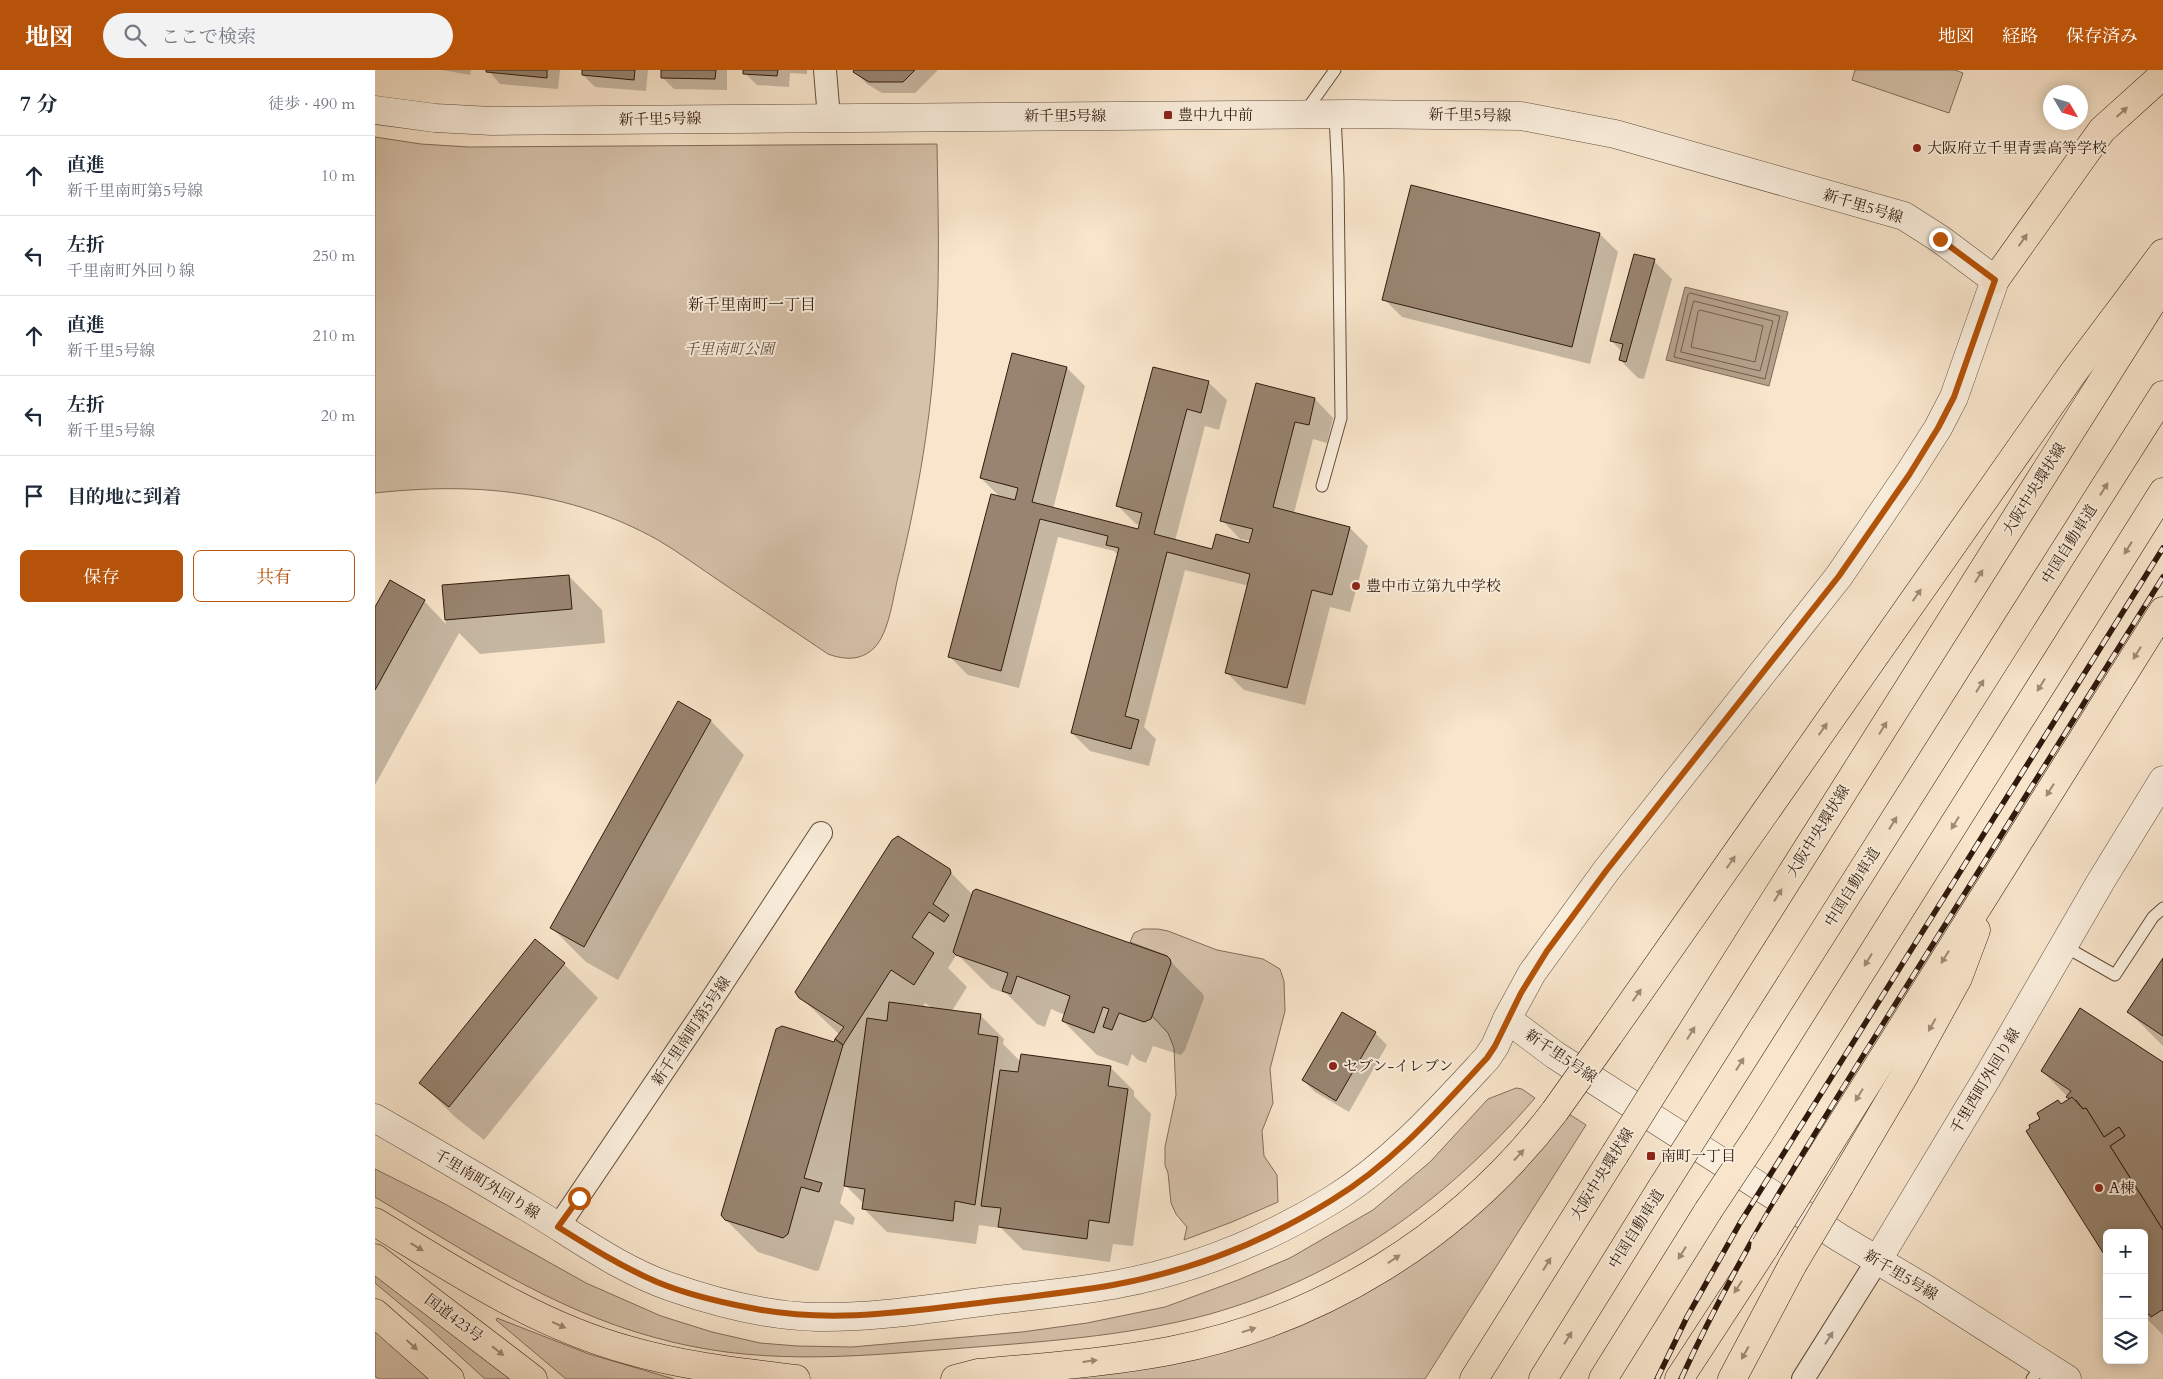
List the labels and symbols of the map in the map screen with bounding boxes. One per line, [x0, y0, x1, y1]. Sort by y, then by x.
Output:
north arrow [2043, 85, 2088, 130]
street label: 新千里5号線 [1428, 104, 1512, 126]
place label: 豊中九中前 [1178, 105, 1253, 125]
street label: 新千里5号線 [1024, 106, 1106, 126]
one-way arrow [2116, 106, 2129, 117]
street label: 新千里5号線 [618, 108, 702, 130]
marker: 豊中九中前 [1162, 109, 1174, 121]
place label: 大阪府立千里青雲高等学校 [1927, 138, 2107, 158]
marker: 大阪府立千里青雲高等学校 [1911, 142, 1923, 154]
street label: 新千里5号線 [1821, 184, 1905, 228]
route end [1929, 228, 1952, 251]
one-way arrow [2018, 233, 2028, 247]
district label: 新千里南町一丁目 [688, 294, 816, 316]
park label: 千里南町公園 [684, 339, 777, 359]
street label: 大阪中央環状線 [1998, 439, 2070, 539]
one-way arrow [2099, 482, 2108, 496]
street label: 中国自動車道 [2037, 501, 2101, 587]
one-way arrow [2123, 541, 2132, 554]
one-way arrow [1974, 569, 1984, 583]
place label: 豊中市立第九中学校 [1366, 576, 1501, 596]
marker: 豊中市立第九中学校 [1350, 580, 1362, 592]
one-way arrow [1912, 589, 1922, 602]
one-way arrow [2132, 646, 2142, 659]
one-way arrow [1975, 679, 1984, 692]
one-way arrow [2037, 679, 2046, 692]
one-way arrow [1818, 722, 1828, 735]
one-way arrow [1878, 722, 1888, 735]
street label: 大阪中央環状線 [1782, 781, 1854, 881]
one-way arrow [2045, 783, 2055, 797]
one-way arrow [1888, 816, 1897, 830]
one-way arrow [1950, 816, 1959, 829]
street label: 中国自動車道 [1820, 844, 1884, 930]
one-way arrow [1726, 855, 1736, 869]
one-way arrow [1773, 889, 1782, 902]
one-way arrow [1940, 951, 1950, 964]
one-way arrow [1864, 954, 1873, 967]
street label: 新千里南町第5号線 [647, 972, 735, 1090]
one-way arrow [1632, 988, 1642, 1002]
one-way arrow [1928, 1018, 1936, 1033]
street label: 千里西町外回り線 [1946, 1024, 2024, 1138]
street label: 新千里5号線 [1521, 1025, 1601, 1087]
one-way arrow [1686, 1026, 1696, 1039]
place label: セブン-イレブン [1343, 1056, 1454, 1076]
one-way arrow [1736, 1057, 1745, 1070]
marker: セブン-イレブン [1327, 1060, 1339, 1072]
one-way arrow [1855, 1089, 1864, 1102]
street label: 大阪中央環状線 [1566, 1124, 1638, 1224]
street label: 千里南町外回り線 [430, 1145, 544, 1223]
place label: 南町一丁目 [1661, 1146, 1736, 1166]
one-way arrow [1513, 1150, 1525, 1162]
marker: 南町一丁目 [1645, 1150, 1657, 1162]
place label: A棟 [2109, 1178, 2135, 1198]
marker: A棟 [2093, 1182, 2105, 1194]
street label: 中国自動車道 [1604, 1186, 1668, 1272]
route start [568, 1187, 591, 1210]
one-way arrow [410, 1243, 423, 1252]
street label: 新千里5号線 [1860, 1245, 1942, 1305]
one-way arrow [1678, 1246, 1687, 1259]
one-way arrow [1387, 1254, 1401, 1264]
one-way arrow [1542, 1257, 1551, 1270]
one-way arrow [1733, 1281, 1743, 1294]
street label: 国道423号 [421, 1290, 487, 1346]
one-way arrow [552, 1322, 566, 1330]
one-way arrow [1241, 1325, 1256, 1333]
one-way arrow [1564, 1331, 1573, 1344]
one-way arrow [1824, 1331, 1833, 1344]
one-way arrow [405, 1339, 417, 1351]
one-way arrow [491, 1345, 504, 1356]
one-way arrow [1741, 1345, 1749, 1360]
one-way arrow [1082, 1357, 1098, 1365]

